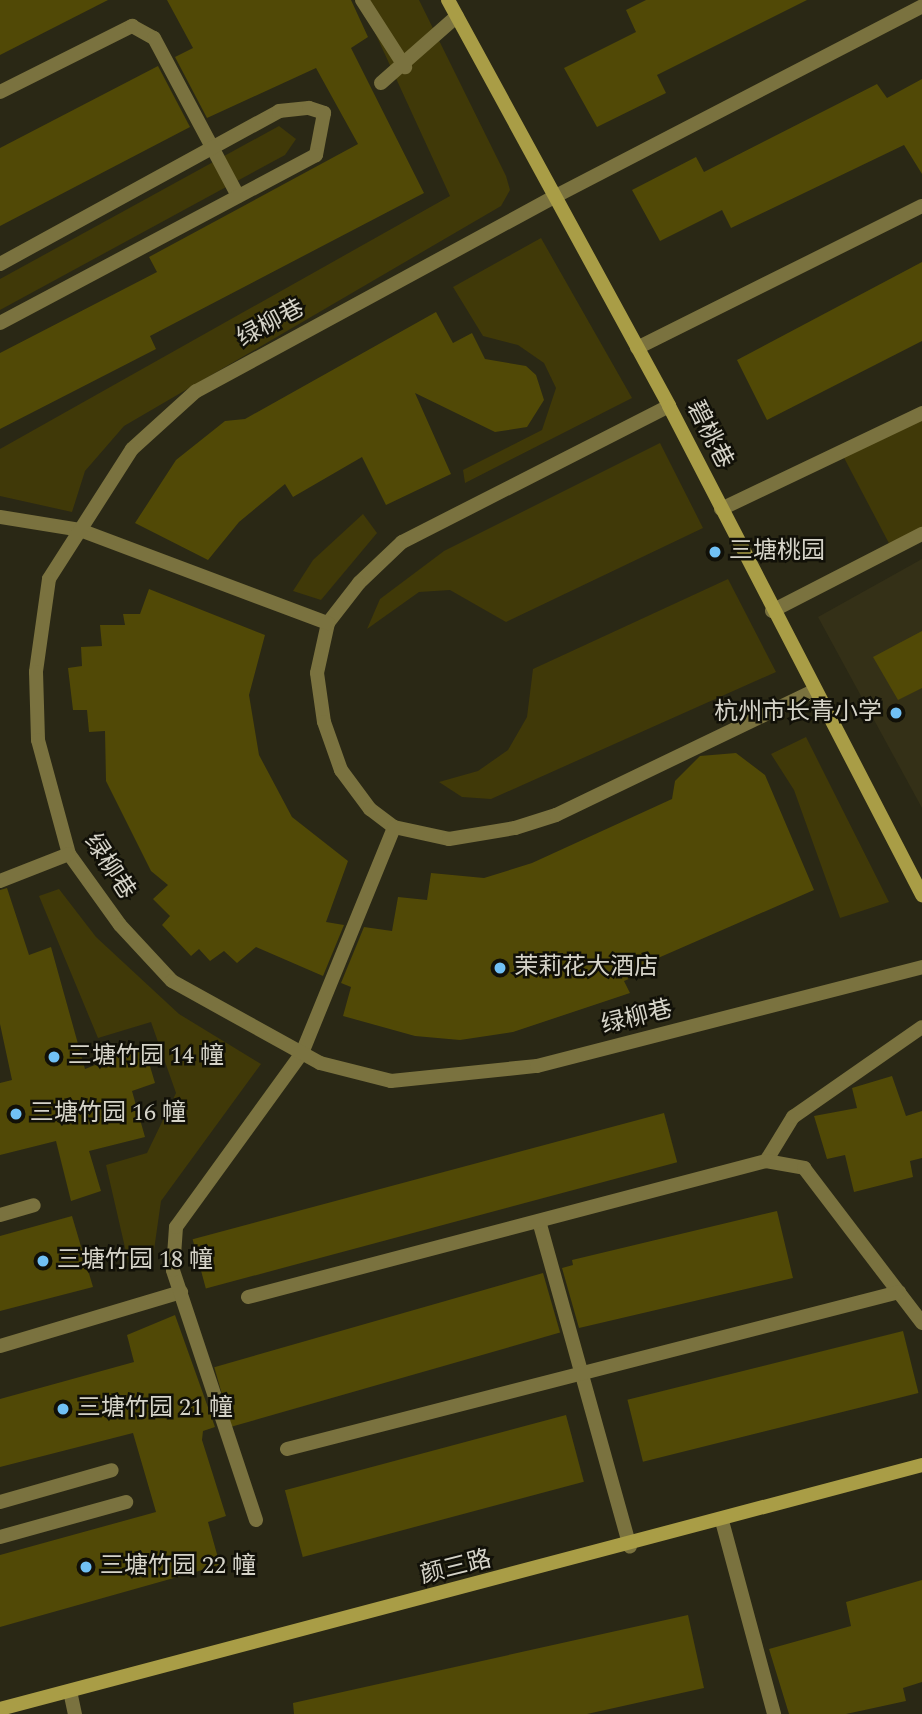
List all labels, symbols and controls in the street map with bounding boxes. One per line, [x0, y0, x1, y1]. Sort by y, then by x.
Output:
street label: 绿柳巷 [232, 294, 310, 354]
street label: 碧桃巷 [680, 396, 738, 474]
place label: 三塘桃园 [729, 538, 825, 566]
marker: 三塘桃园 [707, 544, 723, 560]
place label: 杭州市长青小学 [714, 699, 882, 727]
marker: 杭州市长青小学 [888, 705, 904, 721]
street label: 绿柳巷 [77, 829, 141, 905]
place label: 茉莉花大酒店 [514, 954, 658, 982]
marker: 茉莉花大酒店 [492, 960, 508, 976]
street label: 绿柳巷 [599, 995, 675, 1041]
place label: 三塘竹园 14 幢 [68, 1043, 224, 1071]
marker: 三塘竹园 14 幢 [46, 1049, 62, 1065]
place label: 三塘竹园 16 幢 [30, 1100, 186, 1128]
marker: 三塘竹园 16 幢 [8, 1106, 24, 1122]
place label: 三塘竹园 18 幢 [57, 1247, 213, 1275]
marker: 三塘竹园 18 幢 [35, 1253, 51, 1269]
place label: 三塘竹园 21 幢 [77, 1395, 233, 1423]
marker: 三塘竹园 21 幢 [55, 1401, 71, 1417]
street label: 颜三路 [418, 1545, 494, 1591]
place label: 三塘竹园 22 幢 [100, 1553, 256, 1581]
marker: 三塘竹园 22 幢 [78, 1559, 94, 1575]

